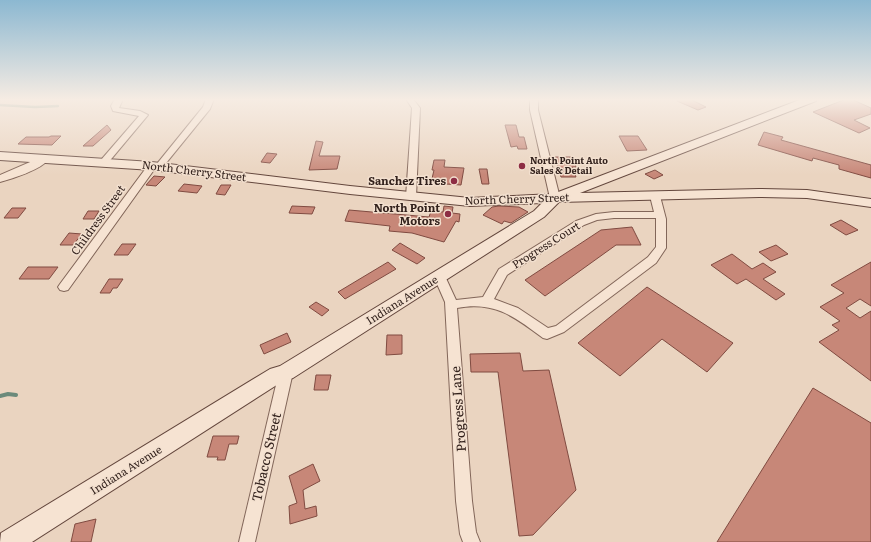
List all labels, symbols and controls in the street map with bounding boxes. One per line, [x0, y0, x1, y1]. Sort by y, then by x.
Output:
place label: North Point Auto Sales & Detail [530, 153, 608, 177]
street label: North Cherry Street [141, 156, 248, 184]
marker: North Point Auto Sales & Detail [517, 161, 527, 171]
place label: Sanchez Tires [368, 172, 447, 188]
marker: Sanchez Tires [449, 176, 459, 186]
street label: Childress Street [66, 181, 128, 258]
street label: North Cherry Street [464, 188, 570, 208]
place label: North Point Motors [374, 199, 441, 228]
marker: North Point Motors [443, 209, 453, 219]
street label: Progress Court [508, 216, 583, 272]
street label: Indiana Avenue [362, 270, 441, 328]
street label: Progress Lane [445, 365, 470, 453]
street label: Tobacco Street [246, 410, 285, 503]
street label: Indiana Avenue [86, 440, 165, 498]

